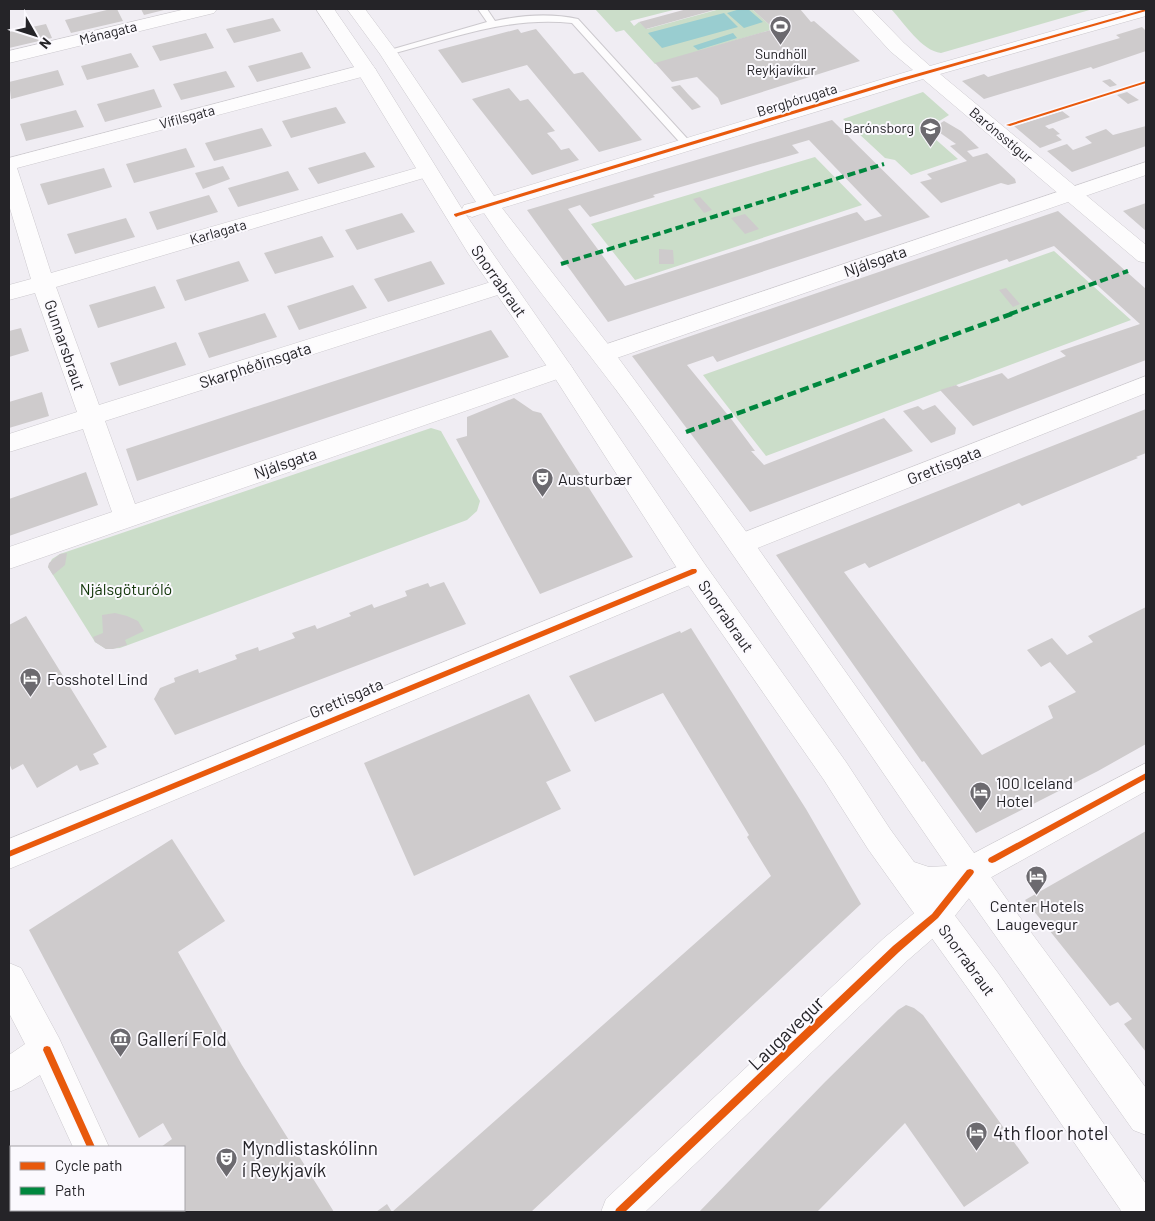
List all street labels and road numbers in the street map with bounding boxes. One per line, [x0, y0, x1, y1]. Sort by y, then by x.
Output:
street label: Mánagata [77, 17, 138, 48]
street label: Bergþórugata [755, 79, 839, 120]
street label: Vífilsgata [157, 101, 216, 132]
street label: Barónsstígur [966, 103, 1036, 166]
street label: Karlagata [188, 215, 248, 248]
street label: Snorrabraut [468, 241, 531, 320]
street label: Njálsgata [841, 241, 909, 280]
street label: Gunnarsbraut [41, 297, 90, 393]
street label: Skarphéðinsgata [196, 337, 313, 392]
street label: Grettisgata [904, 441, 984, 488]
street label: Njálsgata [251, 443, 319, 482]
street label: Snorrabraut [695, 576, 758, 655]
street label: Grettisgata [306, 674, 385, 722]
street label: Snorrabraut [935, 920, 1000, 999]
street label: Laugavegur [743, 991, 828, 1074]

